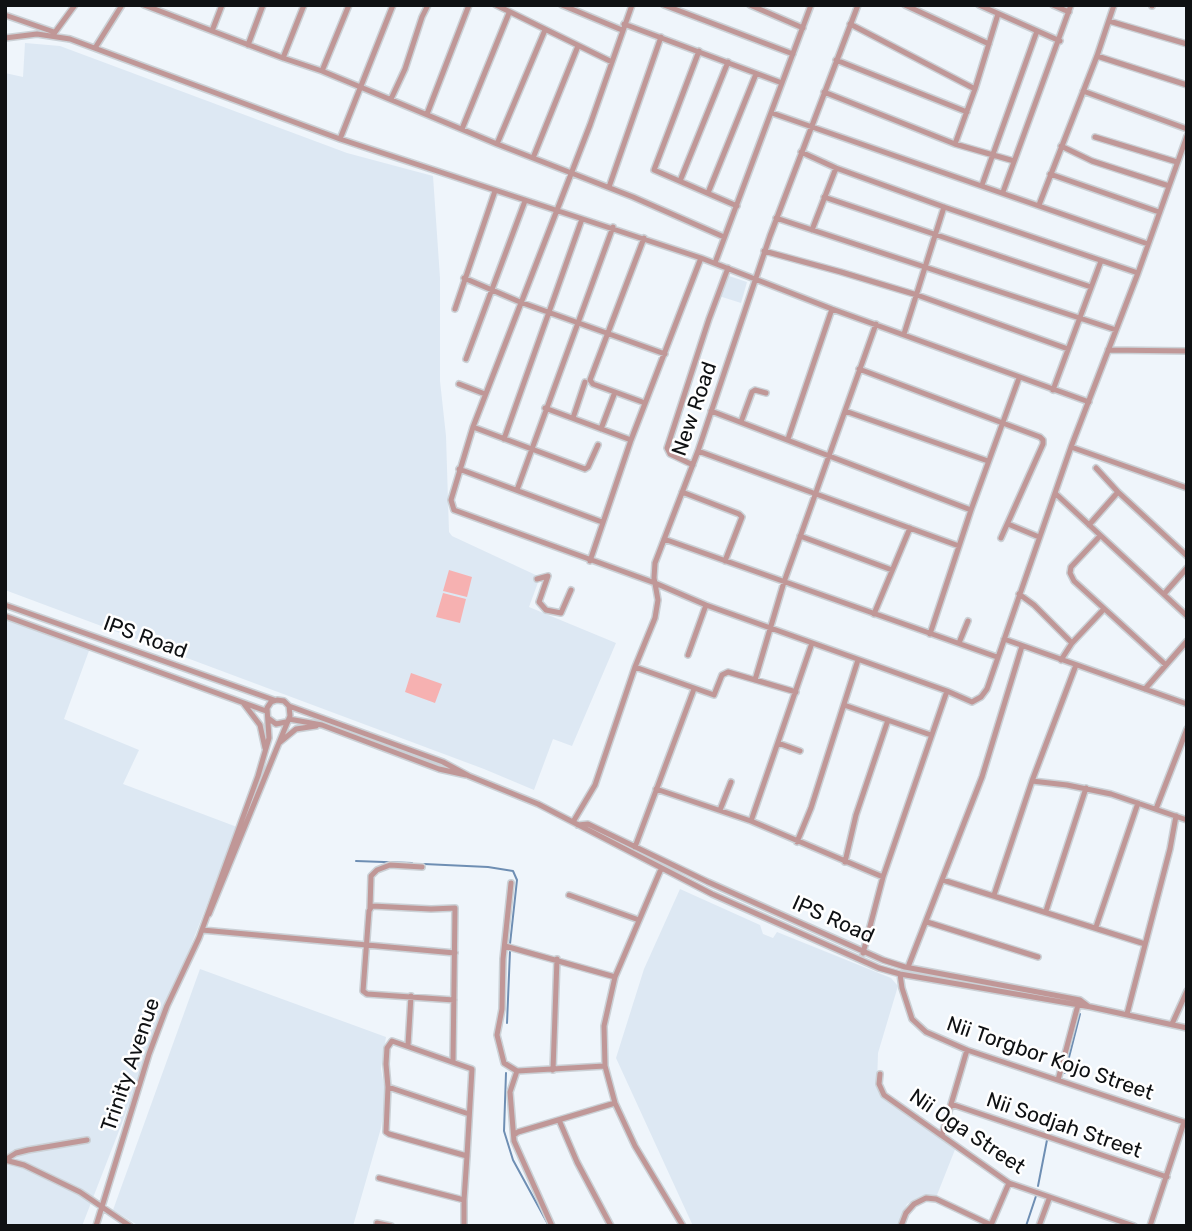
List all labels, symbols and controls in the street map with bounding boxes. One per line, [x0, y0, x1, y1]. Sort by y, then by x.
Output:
street label: New Road [667, 359, 723, 459]
street label: IPS Road [100, 611, 190, 665]
street label: IPS Road [788, 891, 878, 949]
street label: Trinity Avenue [96, 995, 166, 1135]
street label: Nii Torgbor Kojo Street [943, 1012, 1157, 1106]
street label: Nii Oga Street [904, 1084, 1030, 1180]
street label: Nii Sodjah Street [983, 1088, 1145, 1164]

